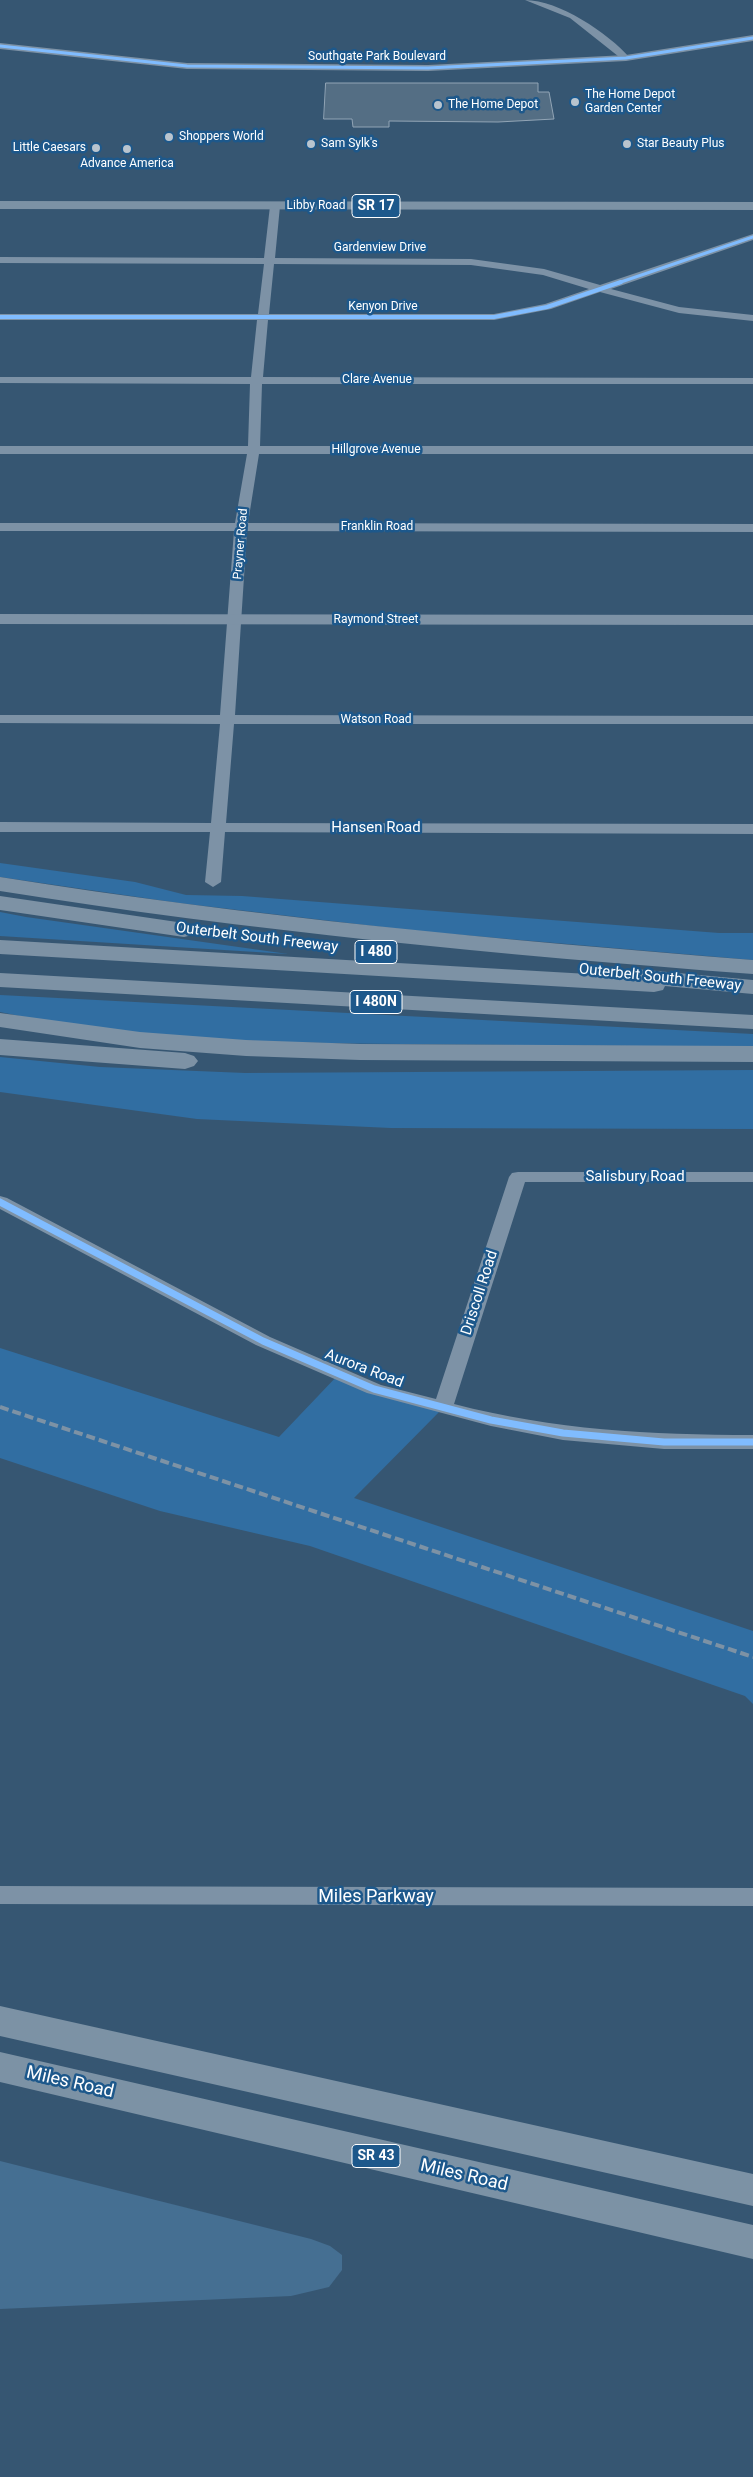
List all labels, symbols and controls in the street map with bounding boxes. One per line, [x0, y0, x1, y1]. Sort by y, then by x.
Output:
street label: Southgate Park Boulevard [308, 50, 446, 64]
place label: The Home Depot Garden Center [585, 88, 675, 116]
marker: The Home Depot Garden Center [569, 96, 581, 108]
place label: The Home Depot [448, 98, 538, 112]
marker: The Home Depot [432, 99, 444, 111]
place label: Shoppers World [179, 130, 264, 144]
marker: Shoppers World [163, 131, 175, 143]
place label: Sam Sylk's [321, 137, 378, 151]
place label: Star Beauty Plus [637, 137, 724, 151]
marker: Sam Sylk's [305, 138, 317, 150]
marker: Star Beauty Plus [621, 138, 633, 150]
place label: Little Caesars [13, 141, 86, 155]
marker: Little Caesars [90, 142, 102, 154]
marker: Advance America [121, 143, 133, 155]
place label: Advance America [80, 157, 174, 171]
road number: SR 17 [352, 195, 400, 218]
street label: Libby Road [287, 199, 345, 213]
street label: Gardenview Drive [334, 241, 426, 255]
street label: Kenyon Drive [348, 300, 418, 314]
street label: Clare Avenue [342, 373, 412, 387]
street label: Hillgrove Avenue [331, 443, 421, 457]
street label: Prayner Road [231, 508, 251, 580]
street label: Franklin Road [341, 520, 413, 534]
street label: Raymond Street [334, 613, 418, 627]
street label: Watson Road [340, 713, 412, 727]
street label: Hansen Road [331, 819, 421, 837]
street label: Outerbelt South Freeway [175, 919, 339, 957]
road number: I 480 [355, 940, 397, 964]
street label: Outerbelt South Freeway [578, 961, 742, 995]
road number: I 480N [350, 990, 402, 1014]
street label: Salisbury Road [585, 1168, 685, 1186]
street label: Driscoll Road [458, 1248, 502, 1338]
street label: Aurora Road [322, 1346, 406, 1392]
street label: Miles Parkway [318, 1886, 434, 1908]
street label: Miles Road [24, 2062, 116, 2104]
road number: SR 43 [352, 2144, 400, 2168]
street label: Miles Road [418, 2155, 510, 2197]

